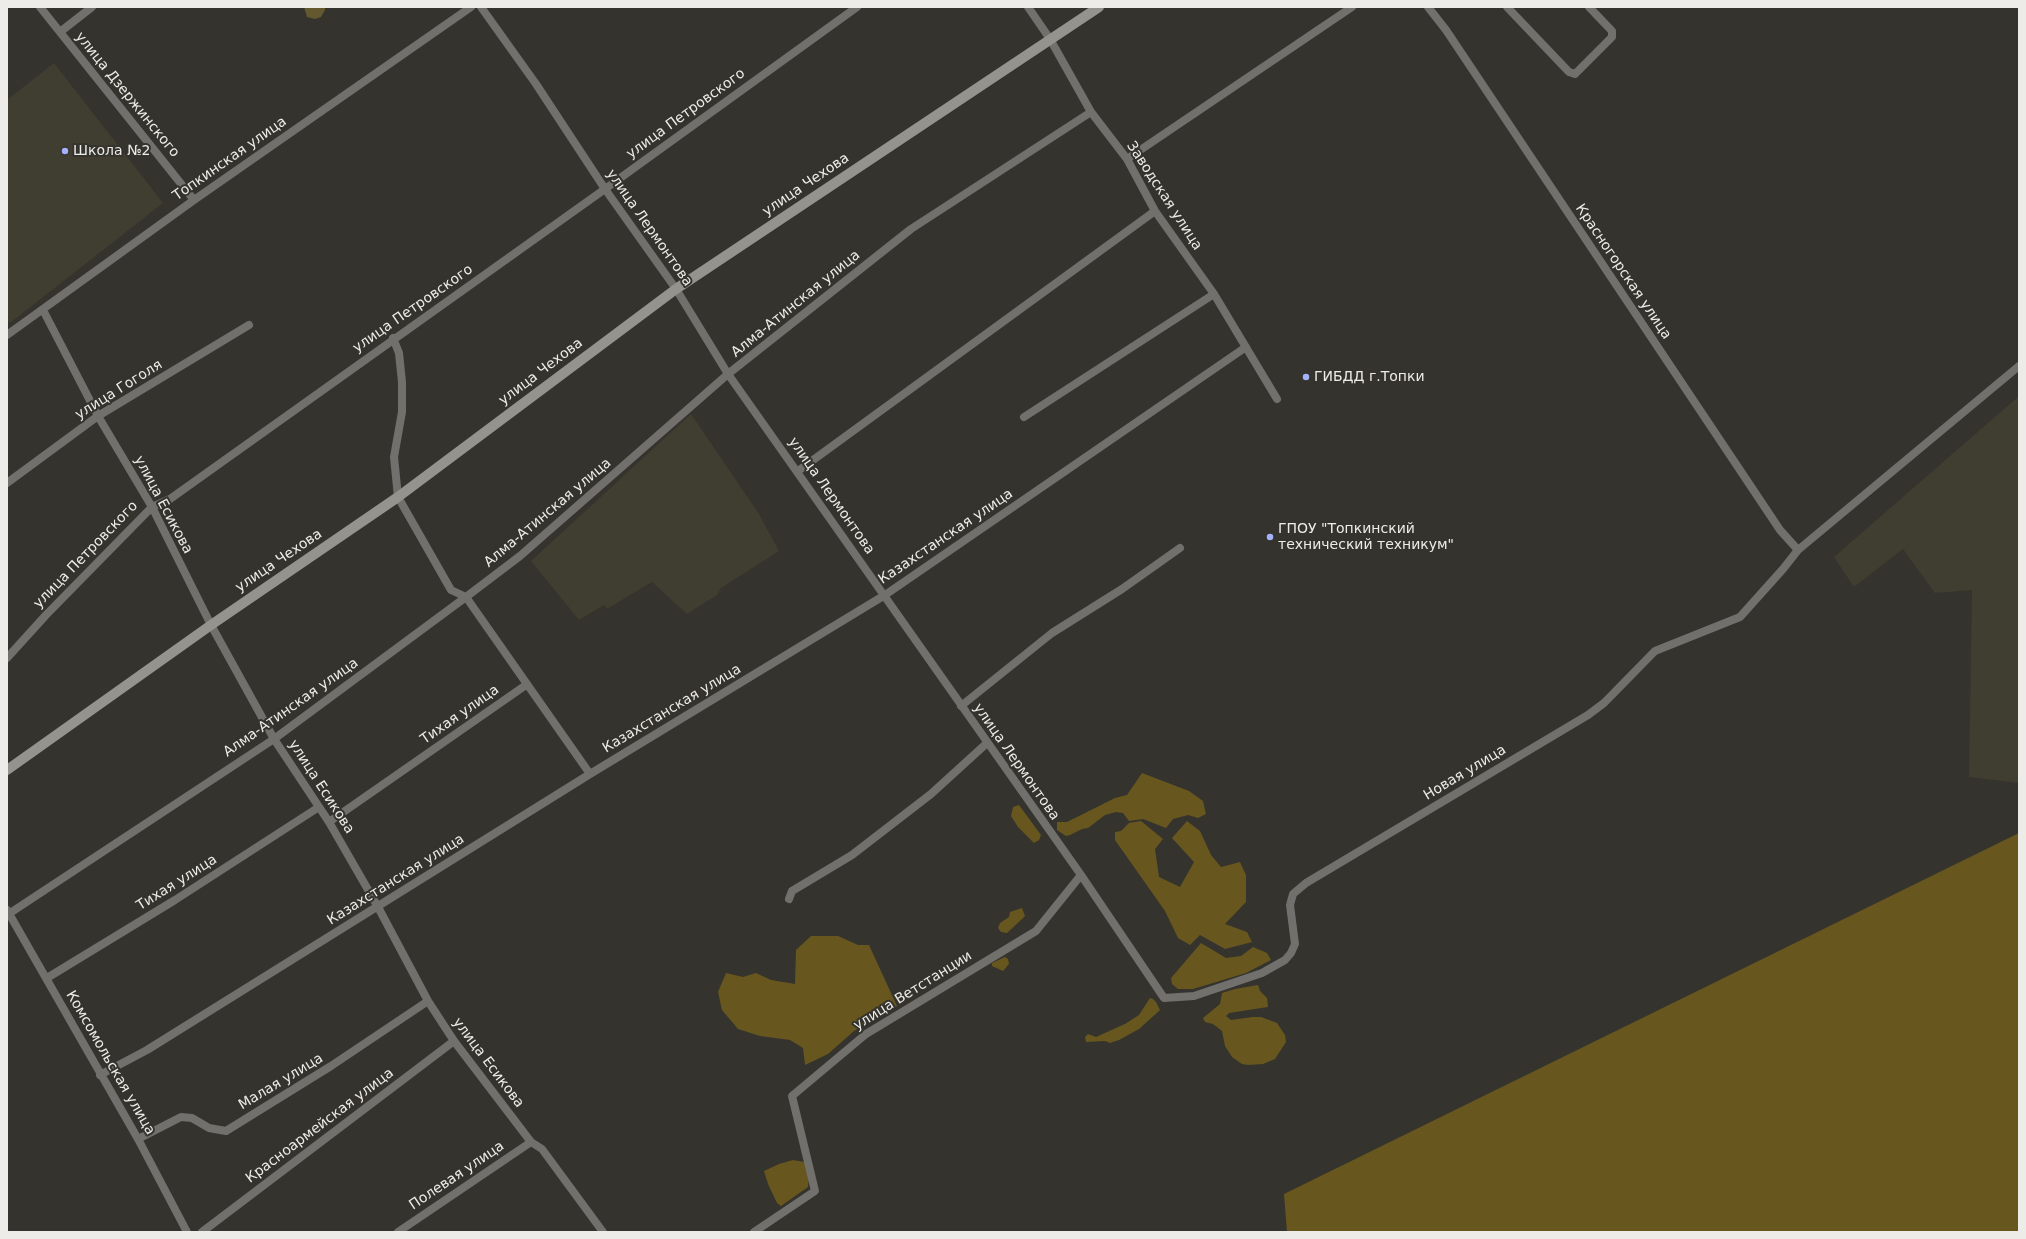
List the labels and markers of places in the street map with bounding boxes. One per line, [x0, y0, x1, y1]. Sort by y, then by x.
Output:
place label: Школа №2 [73, 143, 150, 159]
marker: Школа №2 [60, 146, 70, 156]
place label: ГИБДД г.Топки [1314, 369, 1425, 385]
marker: ГИБДД г.Топки [1301, 372, 1311, 382]
place label: ГПОУ "Топкинский технический техникум" [1278, 521, 1454, 554]
marker: ГПОУ "Топкинский технический техникум" [1265, 532, 1275, 542]

